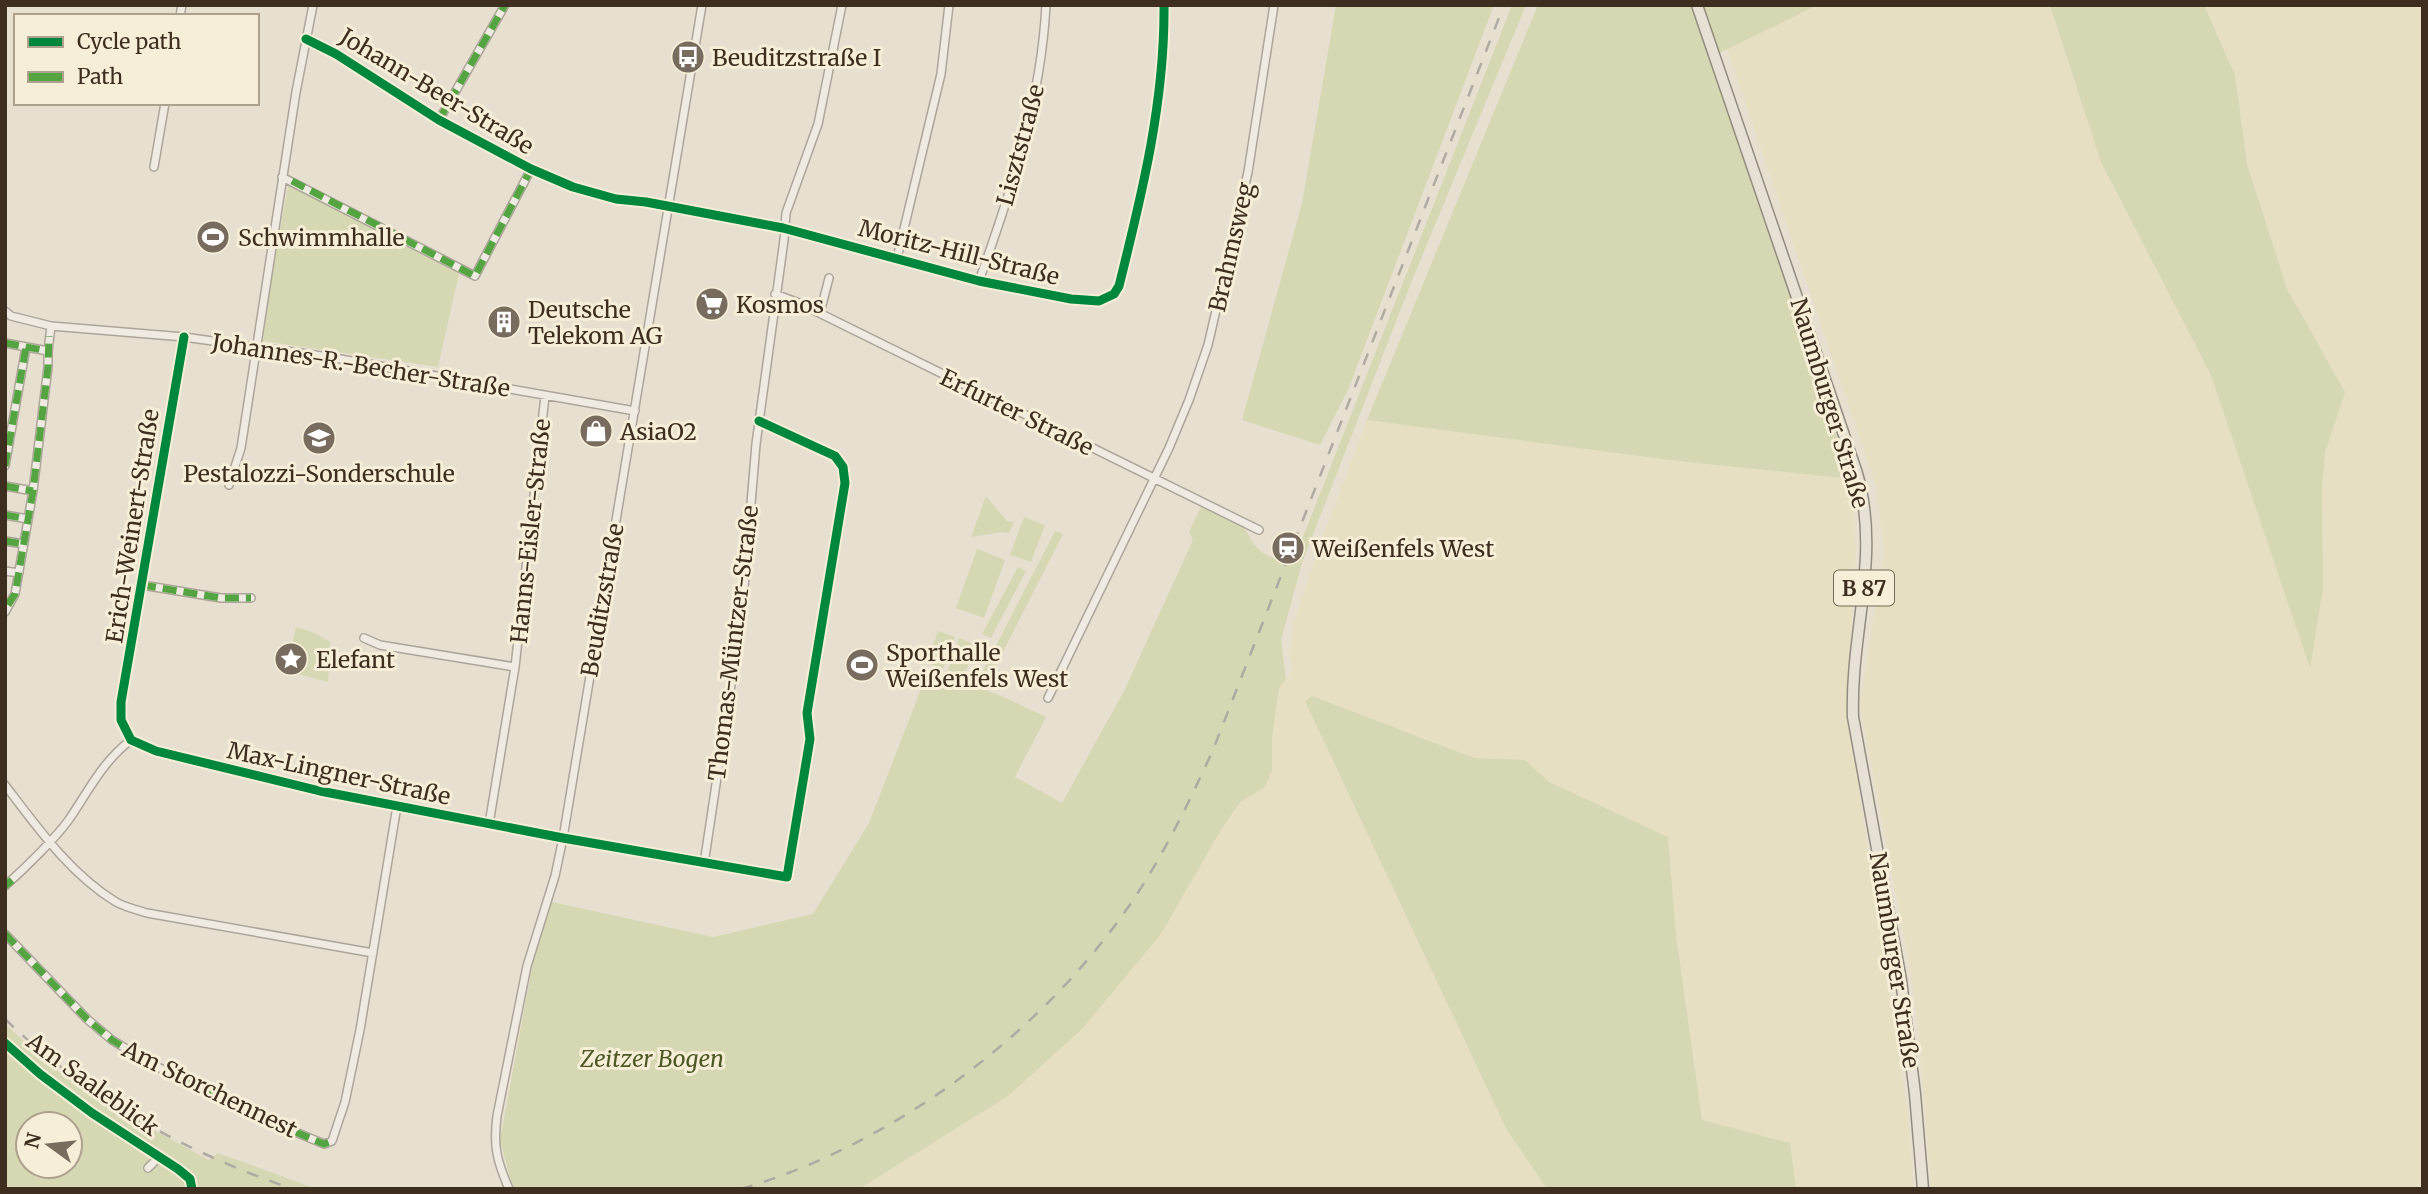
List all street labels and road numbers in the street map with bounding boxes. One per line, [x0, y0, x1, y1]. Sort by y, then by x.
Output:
street label: Johann-Beer-Straße [334, 21, 539, 160]
street label: Lisztstraße [990, 81, 1050, 209]
street label: Brahmsweg [1202, 179, 1260, 315]
street label: Moritz-Hill-Straße [855, 213, 1063, 291]
street label: Naumburger Straße [1784, 294, 1876, 512]
street label: Johannes-R.-Becher-Straße [209, 327, 512, 403]
street label: Erfurter Straße [936, 362, 1098, 462]
street label: Erich-Weinert-Straße [99, 407, 165, 645]
street label: Hanns-Eisler-Straße [504, 417, 556, 645]
street label: Thomas-Müntzer-Straße [702, 504, 764, 782]
street label: Beuditzstraße [574, 521, 630, 679]
road number: B 87 [1834, 570, 1894, 606]
street label: Max-Lingner-Straße [225, 735, 453, 811]
street label: Naumburger Straße [1864, 850, 1926, 1070]
street label: Am Saaleblick [20, 1026, 165, 1142]
street label: Am Storchennest [117, 1034, 302, 1144]

